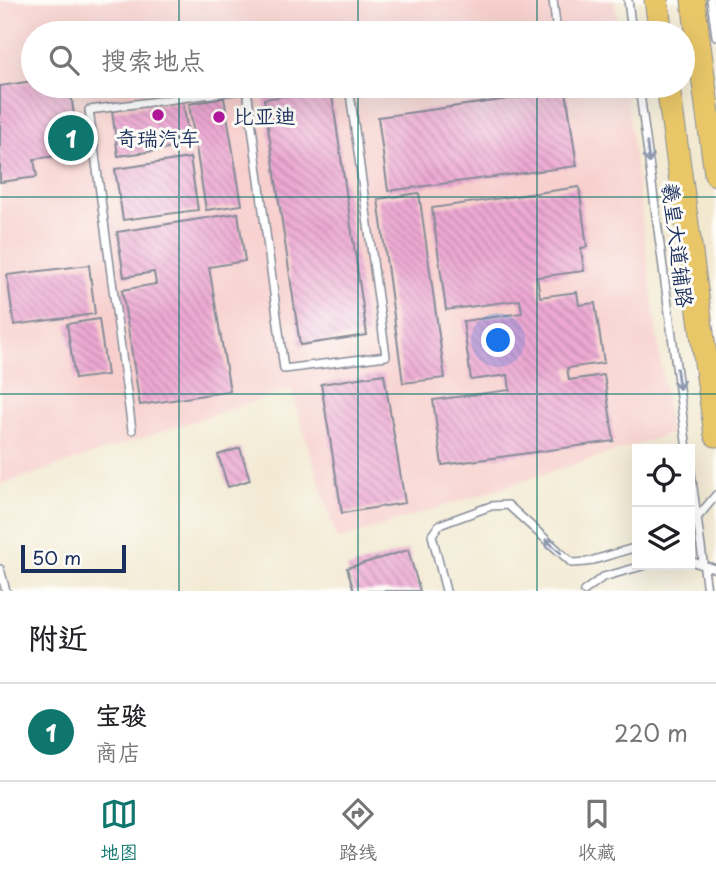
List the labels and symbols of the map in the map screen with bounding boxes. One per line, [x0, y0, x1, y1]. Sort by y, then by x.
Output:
place label: 比亚迪 [233, 99, 296, 131]
marker: 奇瑞汽车 [150, 107, 166, 123]
marker: 比亚迪 [211, 109, 227, 125]
pin: 1 [48, 112, 94, 164]
place label: 奇瑞汽车 [116, 121, 200, 153]
one-way arrow [641, 142, 654, 164]
street label: 羲皇大道辅路 [655, 180, 703, 309]
your location [481, 323, 515, 357]
one-way arrow [671, 367, 684, 390]
one-way arrow [544, 538, 562, 554]
scale bar [21, 542, 126, 574]

